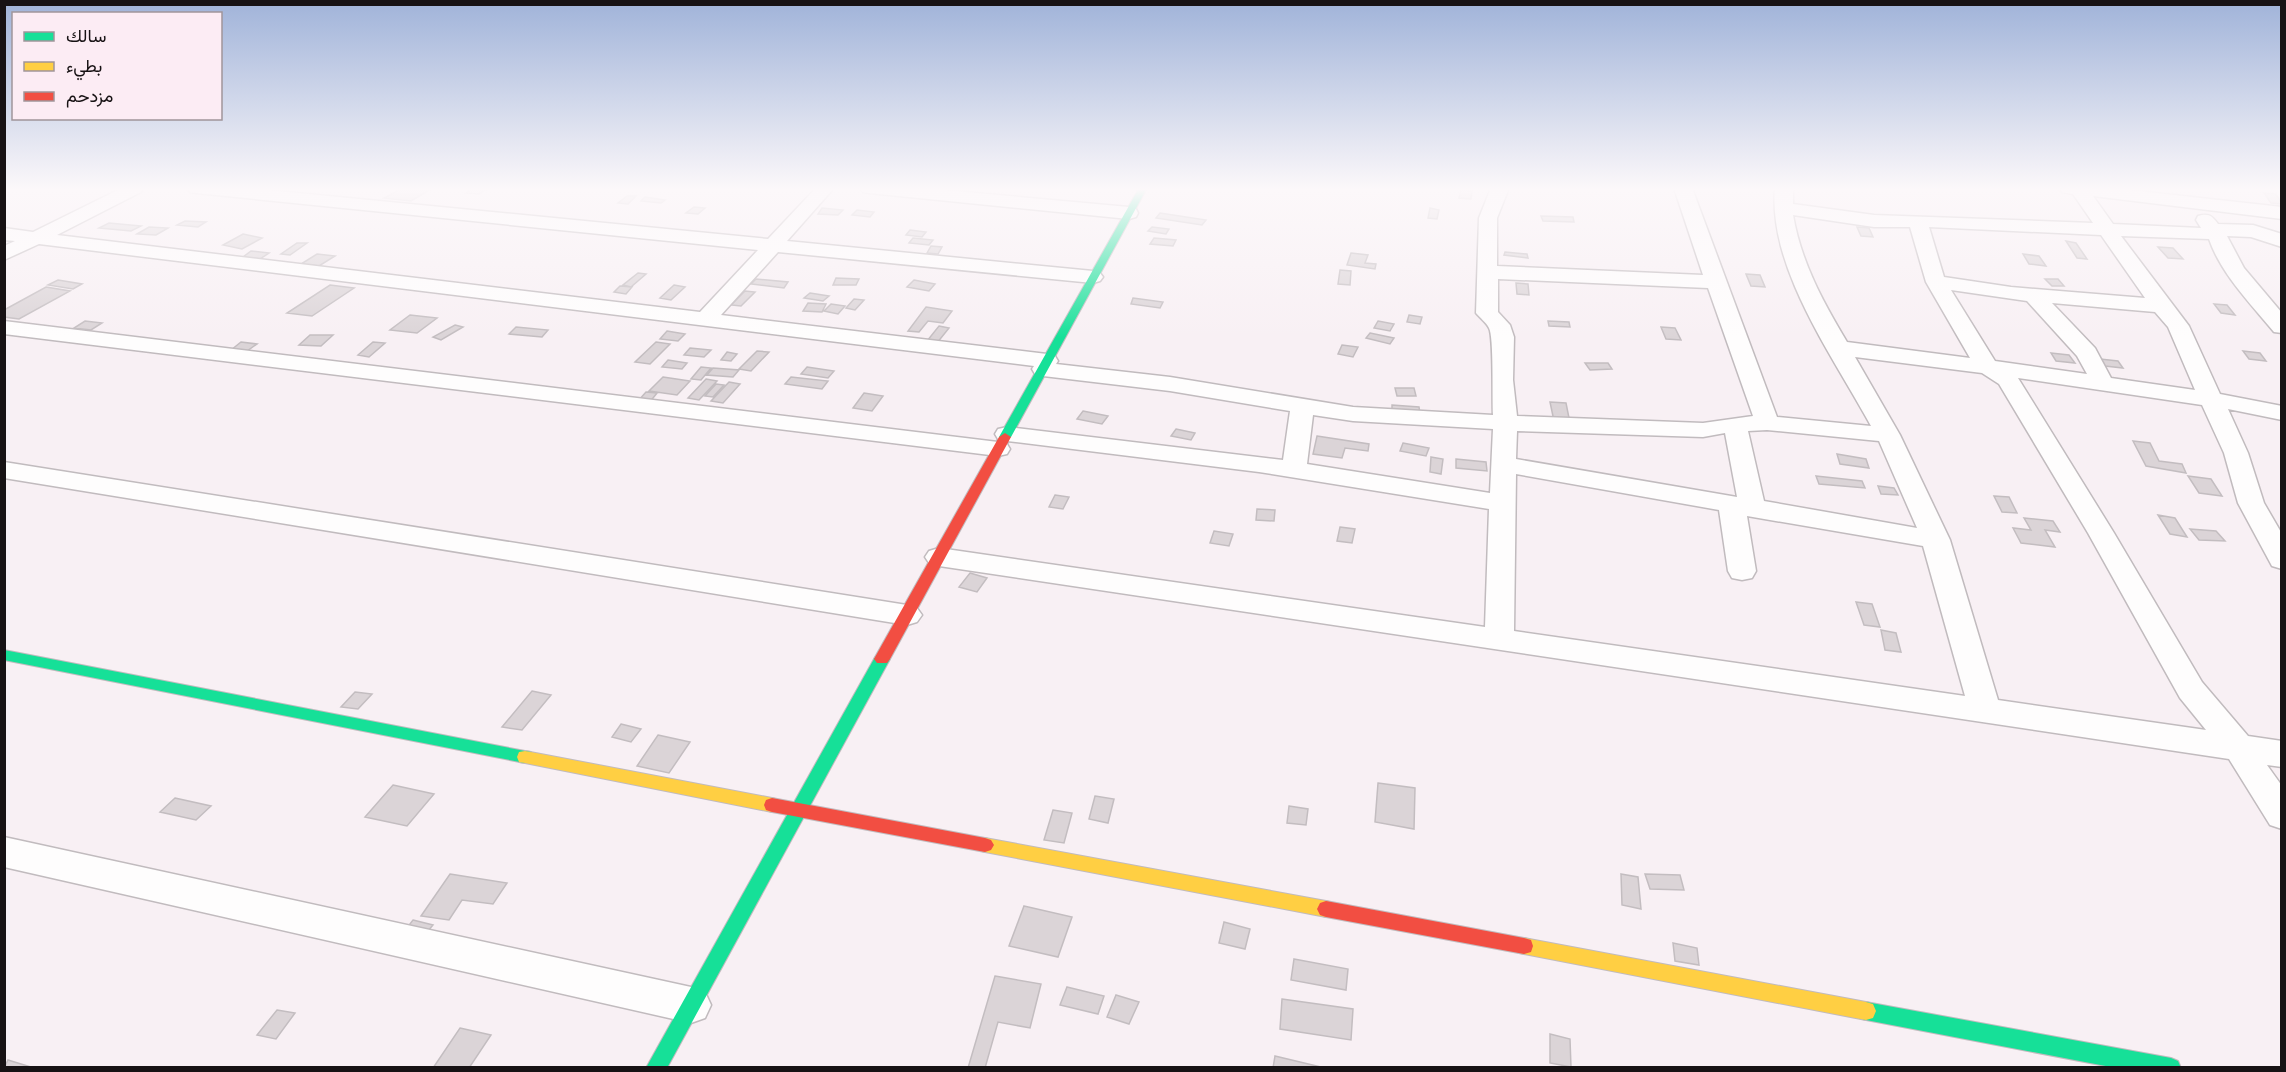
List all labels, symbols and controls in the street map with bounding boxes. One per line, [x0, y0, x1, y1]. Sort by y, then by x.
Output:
legend [12, 12, 222, 120]
text: سالك [66, 24, 106, 48]
text: بطيء [66, 54, 102, 81]
text: مزدحم [66, 84, 113, 108]

